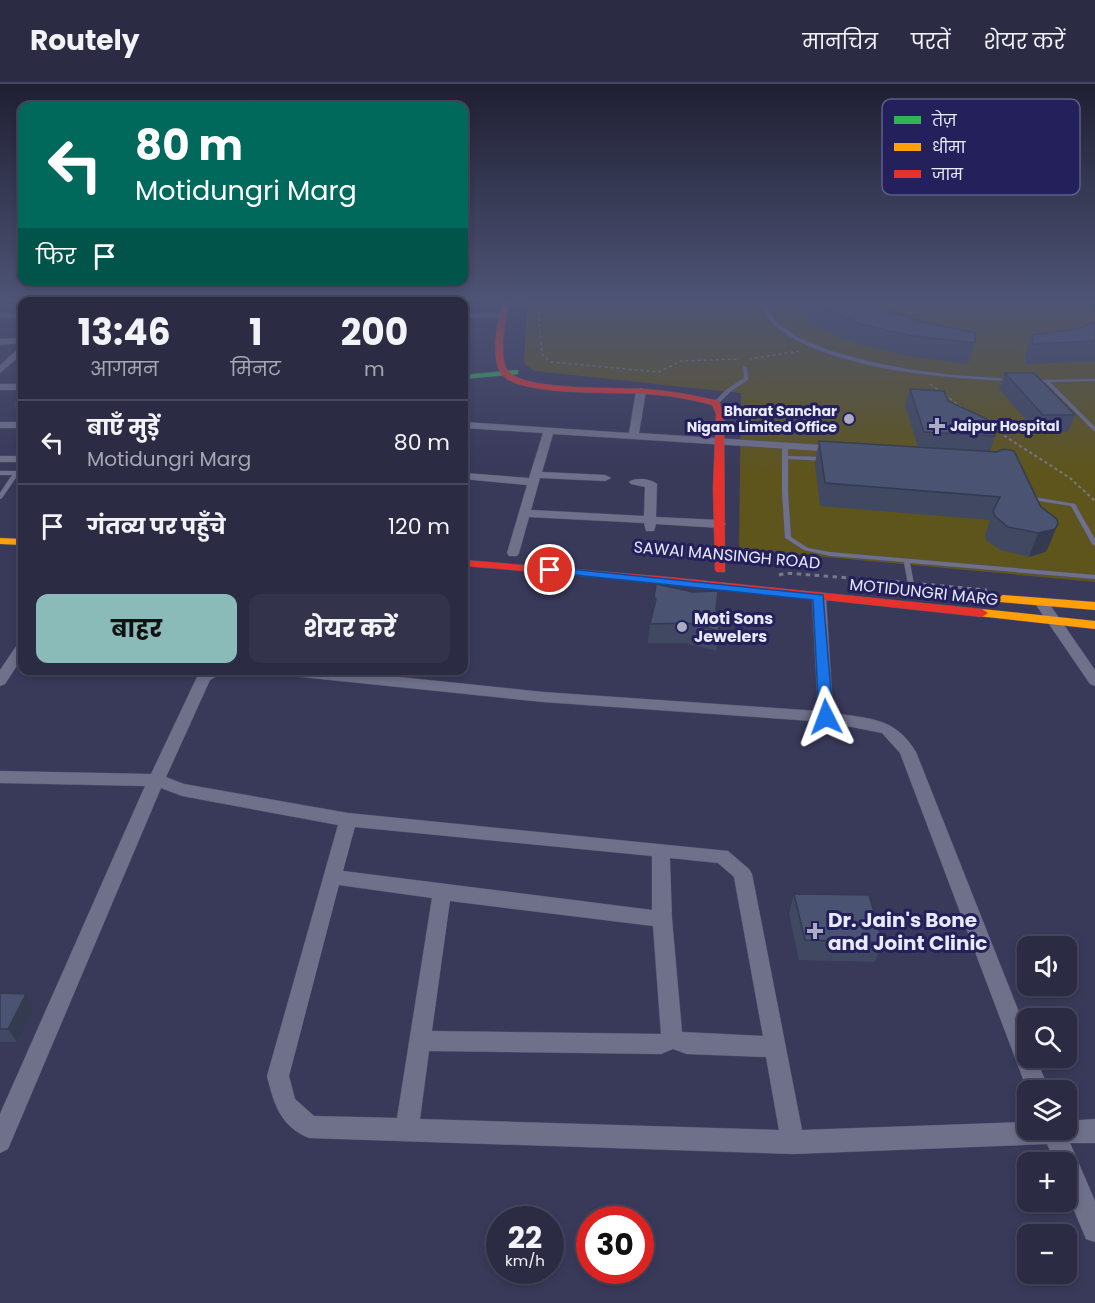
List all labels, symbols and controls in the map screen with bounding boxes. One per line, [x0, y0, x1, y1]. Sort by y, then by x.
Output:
text: Routely [30, 21, 140, 60]
text: मानचित्र [802, 27, 878, 56]
text: परतें [911, 27, 950, 56]
text: शेयर करें [983, 27, 1065, 56]
legend [882, 99, 1080, 195]
text: तेज़ [931, 109, 957, 132]
text: 80 m [135, 116, 243, 175]
icon: left [36, 126, 114, 204]
text: धीमा [932, 136, 967, 159]
text: जाम [931, 163, 963, 186]
text: Motidungri Marg [135, 172, 357, 209]
icon: arrive [88, 240, 121, 273]
text: फिर [36, 241, 76, 272]
text: 13:46 [78, 307, 171, 358]
text: 1 [249, 307, 262, 358]
text: 200 [341, 307, 408, 358]
text: आगमन [90, 355, 159, 383]
text: मिनट [230, 355, 281, 383]
text: m [364, 355, 385, 383]
place label: Bharat Sanchar Nigam Limited Office [687, 401, 837, 437]
text: बाएँ मुड़ें [87, 412, 159, 443]
marker: Bharat Sanchar Nigam Limited Office [842, 412, 856, 426]
place label: Jaipur Hospital [950, 416, 1060, 436]
marker: Jaipur Hospital [928, 417, 946, 435]
icon: left [36, 426, 69, 459]
text: 80 m [394, 427, 450, 458]
text: Motidungri Marg [87, 445, 251, 473]
icon: arrive [36, 510, 69, 543]
text: गंतव्य पर पहुँचे [87, 511, 226, 542]
text: 120 m [388, 511, 450, 542]
street label: SAWAI MANSINGH ROAD [633, 535, 821, 575]
pin [524, 544, 575, 595]
icon: arrive [533, 553, 566, 586]
street label: MOTIDUNGRI MARG [848, 573, 1000, 611]
button: बाहर [36, 594, 237, 663]
button: शेयर करें [249, 594, 450, 663]
place label: Moti Sons Jewelers [694, 607, 773, 648]
marker: Moti Sons Jewelers [675, 620, 689, 634]
position arrow [794, 685, 858, 749]
place label: Dr. Jain's Bone and Joint Clinic [828, 906, 987, 957]
marker: Dr. Jain's Bone and Joint Clinic [806, 922, 824, 940]
map controls [1017, 936, 1077, 1284]
button: sound [1017, 936, 1077, 996]
button: search [1017, 1008, 1077, 1068]
button: layers [1017, 1080, 1077, 1140]
button: + [1017, 1152, 1077, 1212]
speed limit sign: 30 [576, 1206, 654, 1284]
text: 22 [508, 1216, 542, 1259]
button: − [1017, 1224, 1077, 1284]
text: km/h [505, 1250, 545, 1271]

